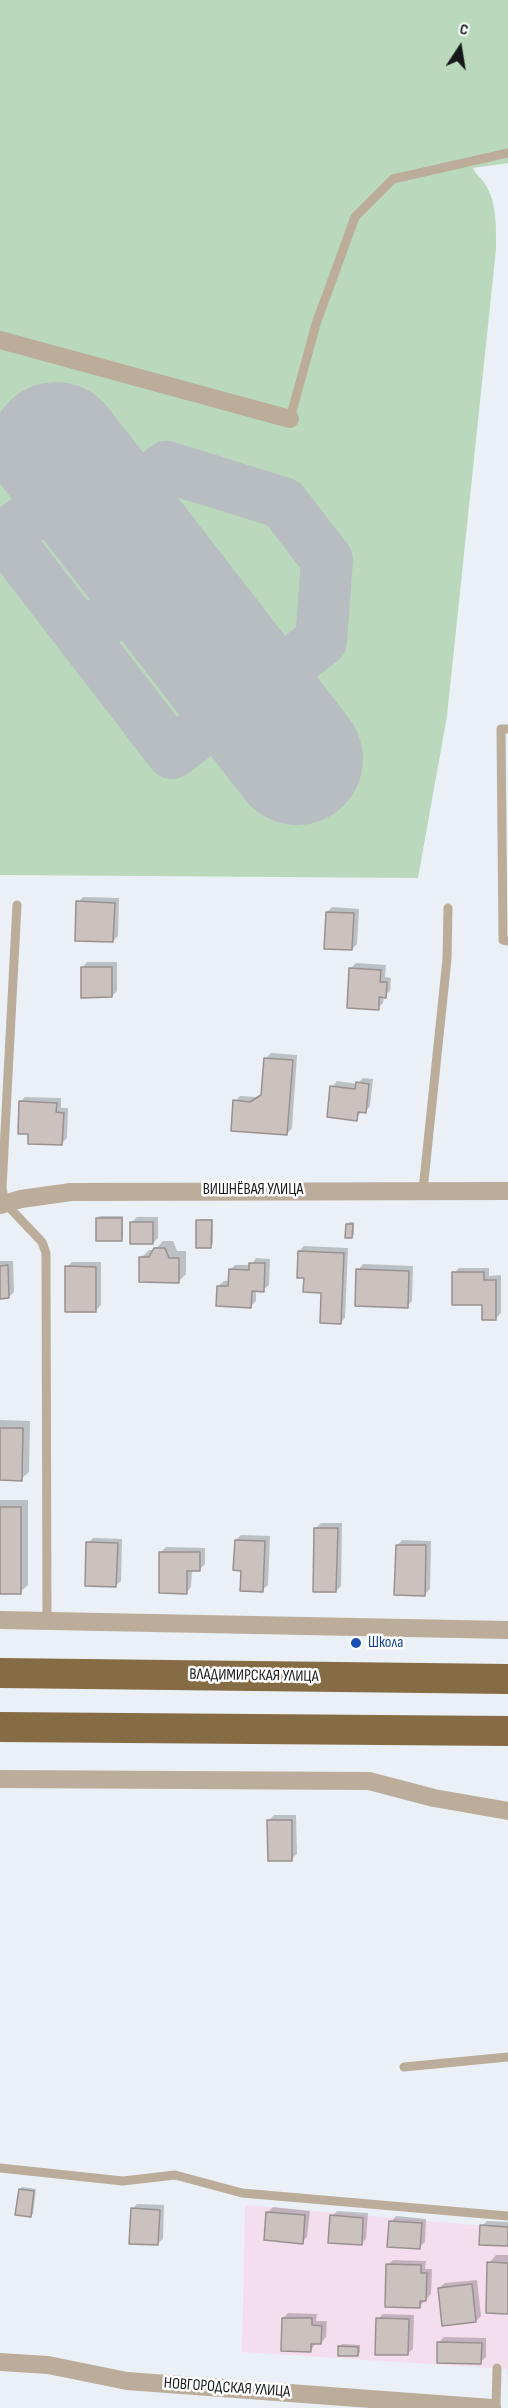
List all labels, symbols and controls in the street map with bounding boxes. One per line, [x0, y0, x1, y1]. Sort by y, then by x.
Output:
north arrow [430, 18, 490, 78]
text: С [458, 20, 470, 40]
street label: ВИШНЁВАЯ УЛИЦА [203, 1180, 303, 1200]
place label: Школа [368, 1633, 403, 1653]
marker: Школа [349, 1636, 363, 1650]
street label: ВЛАДИМИРСКАЯ УЛИЦА [189, 1665, 319, 1687]
street label: НОВГОРОДСКАЯ УЛИЦА [163, 2374, 291, 2402]

